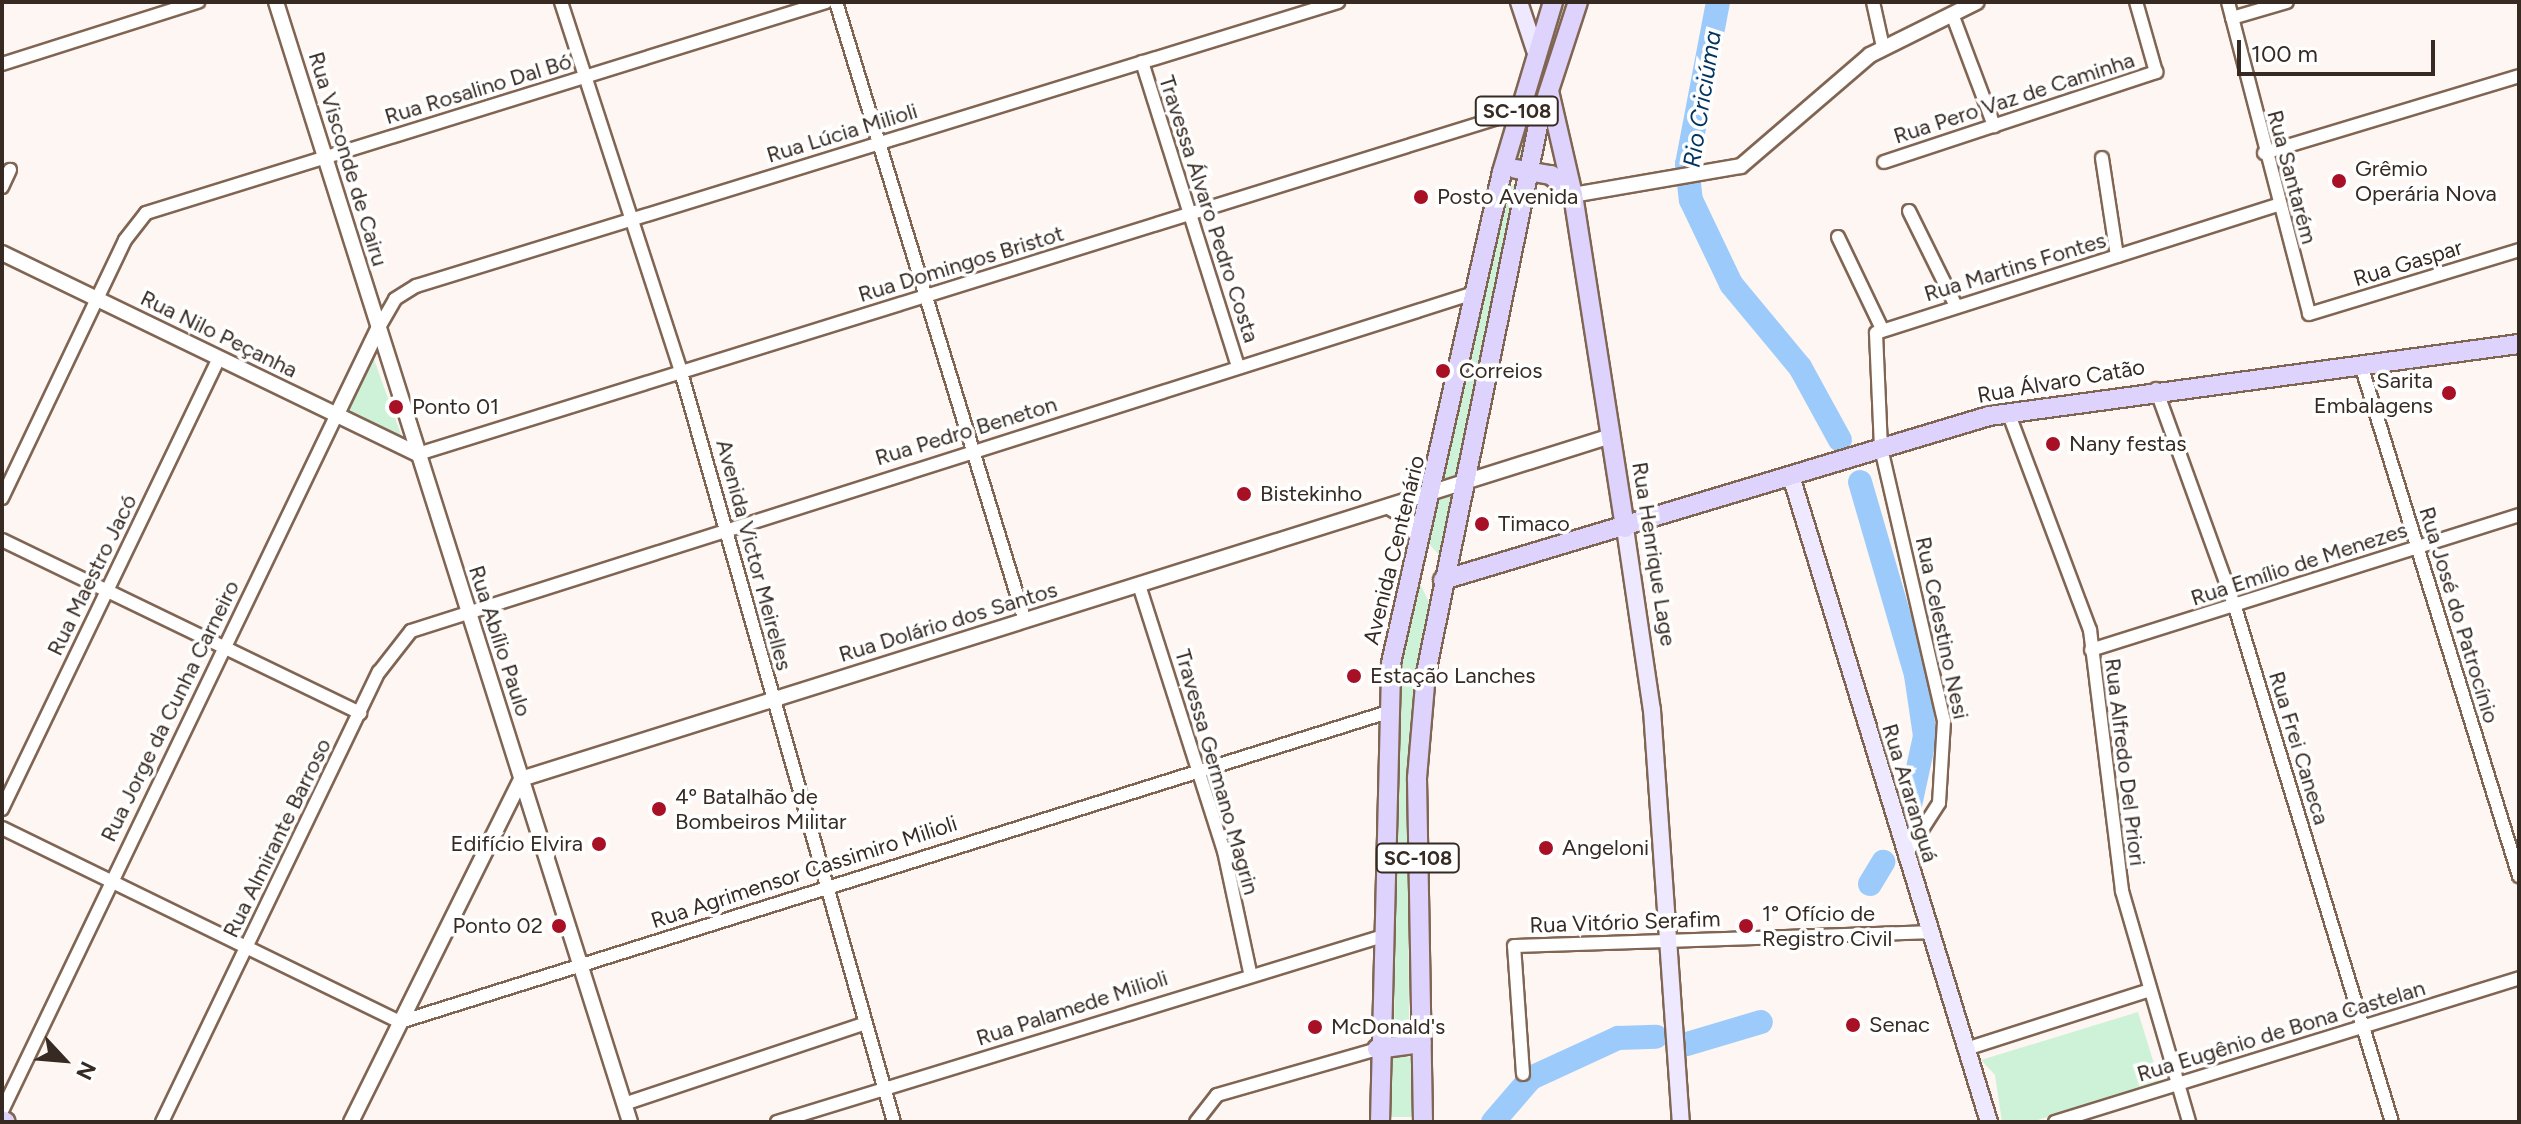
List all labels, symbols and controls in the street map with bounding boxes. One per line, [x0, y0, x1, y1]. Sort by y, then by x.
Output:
scale bar [2241, 24, 2439, 74]
water label: Rio Criciúma [1677, 29, 1727, 169]
text: 100 m [2251, 39, 2318, 68]
street label: Rua Pero Vaz de Caminha [1890, 47, 2138, 149]
street label: Rua Rosalino Dal Bó [381, 48, 575, 130]
street label: Rua Visconde de Cairu [303, 49, 393, 269]
street label: Travessa Álvaro Pedro Costa [1153, 72, 1265, 346]
road number: SC-108 [1473, 95, 1561, 127]
street label: Rua Lúcia Milioli [763, 98, 921, 168]
street label: Rua Santarém [2261, 107, 2323, 247]
place label: Grêmio Operária Nova [2355, 155, 2497, 206]
marker: Grêmio Operária Nova [2330, 172, 2348, 190]
place label: Posto Avenida [1437, 184, 1578, 210]
marker: Posto Avenida [1412, 188, 1430, 206]
street label: Rua Domingos Bristot [855, 220, 1067, 308]
street label: Rua Martins Fontes [1921, 227, 2109, 307]
street label: Rua Gaspar [2350, 234, 2466, 292]
street label: Rua Nilo Peçanha [136, 285, 302, 383]
street label: Rua Álvaro Catão [1975, 353, 2147, 409]
place label: Correios [1459, 358, 1543, 384]
marker: Correios [1434, 362, 1452, 380]
place label: Sarita Embalagens [2314, 367, 2433, 418]
marker: Sarita Embalagens [2440, 384, 2458, 402]
street label: Rua Pedro Beneton [872, 391, 1060, 471]
place label: Ponto 01 [412, 394, 499, 420]
marker: Ponto 01 [387, 398, 405, 416]
place label: Nany festas [2069, 431, 2186, 457]
marker: Nany festas [2044, 435, 2062, 453]
street label: Avenida Victor Meirelles [710, 437, 798, 673]
street label: Avenida Centenário [1358, 453, 1430, 647]
street label: Rua Henrique Lage [1626, 460, 1682, 648]
place label: Bistekinho [1260, 481, 1362, 507]
marker: Bistekinho [1235, 485, 1253, 503]
street label: Rua Maestro Jacó [42, 490, 142, 660]
street label: Rua José do Patrocínio [2413, 504, 2505, 726]
place label: Timaco [1498, 511, 1570, 537]
marker: Timaco [1473, 515, 1491, 533]
street label: Rua Emílio de Menezes [2187, 517, 2411, 611]
street label: Rua Celestino Nesi [1910, 534, 1974, 722]
street label: Rua Abílio Paulo [463, 562, 537, 720]
street label: Rua Jorge da Cunha Carneiro [95, 576, 245, 846]
street label: Rua Dolário dos Santos [836, 576, 1060, 668]
street label: Travessa Germano Magrin [1169, 646, 1265, 898]
street label: Rua Alfredo Del Priori [2099, 657, 2151, 867]
place label: Estação Lanches [1370, 663, 1535, 689]
marker: Estação Lanches [1345, 667, 1363, 685]
street label: Rua Frei Caneca [2263, 668, 2335, 828]
street label: Rua Araranguá [1876, 720, 1944, 866]
street label: Rua Almirante Barroso [217, 734, 337, 942]
place label: 4º Batalhão de Bombeiros Militar [675, 783, 846, 834]
marker: 4º Batalhão de Bombeiros Militar [650, 800, 668, 818]
street label: Rua Agrimensor Cassimiro Milioli [648, 810, 960, 934]
place label: Edifício Elvira [450, 831, 583, 857]
marker: Edifício Elvira [590, 835, 608, 853]
place label: Angeloni [1562, 835, 1649, 861]
marker: Angeloni [1537, 839, 1555, 857]
road number: SC-108 [1374, 842, 1462, 874]
place label: 1° Ofício de Registro Civil [1762, 900, 1892, 952]
street label: Rua Vitório Serafim [1529, 905, 1721, 939]
place label: Ponto 02 [453, 913, 543, 939]
marker: Ponto 02 [550, 917, 568, 935]
marker: 1° Ofício de Registro Civil [1737, 917, 1755, 935]
street label: Rua Palamede Milioli [973, 965, 1171, 1051]
street label: Rua Eugênio de Bona Castelan [2134, 975, 2428, 1087]
place label: Senac [1869, 1012, 1930, 1038]
place label: McDonald's [1331, 1014, 1445, 1040]
marker: Senac [1844, 1016, 1862, 1034]
marker: McDonald's [1306, 1018, 1324, 1036]
north arrow [24, 1020, 104, 1100]
text: N [70, 1057, 102, 1084]

